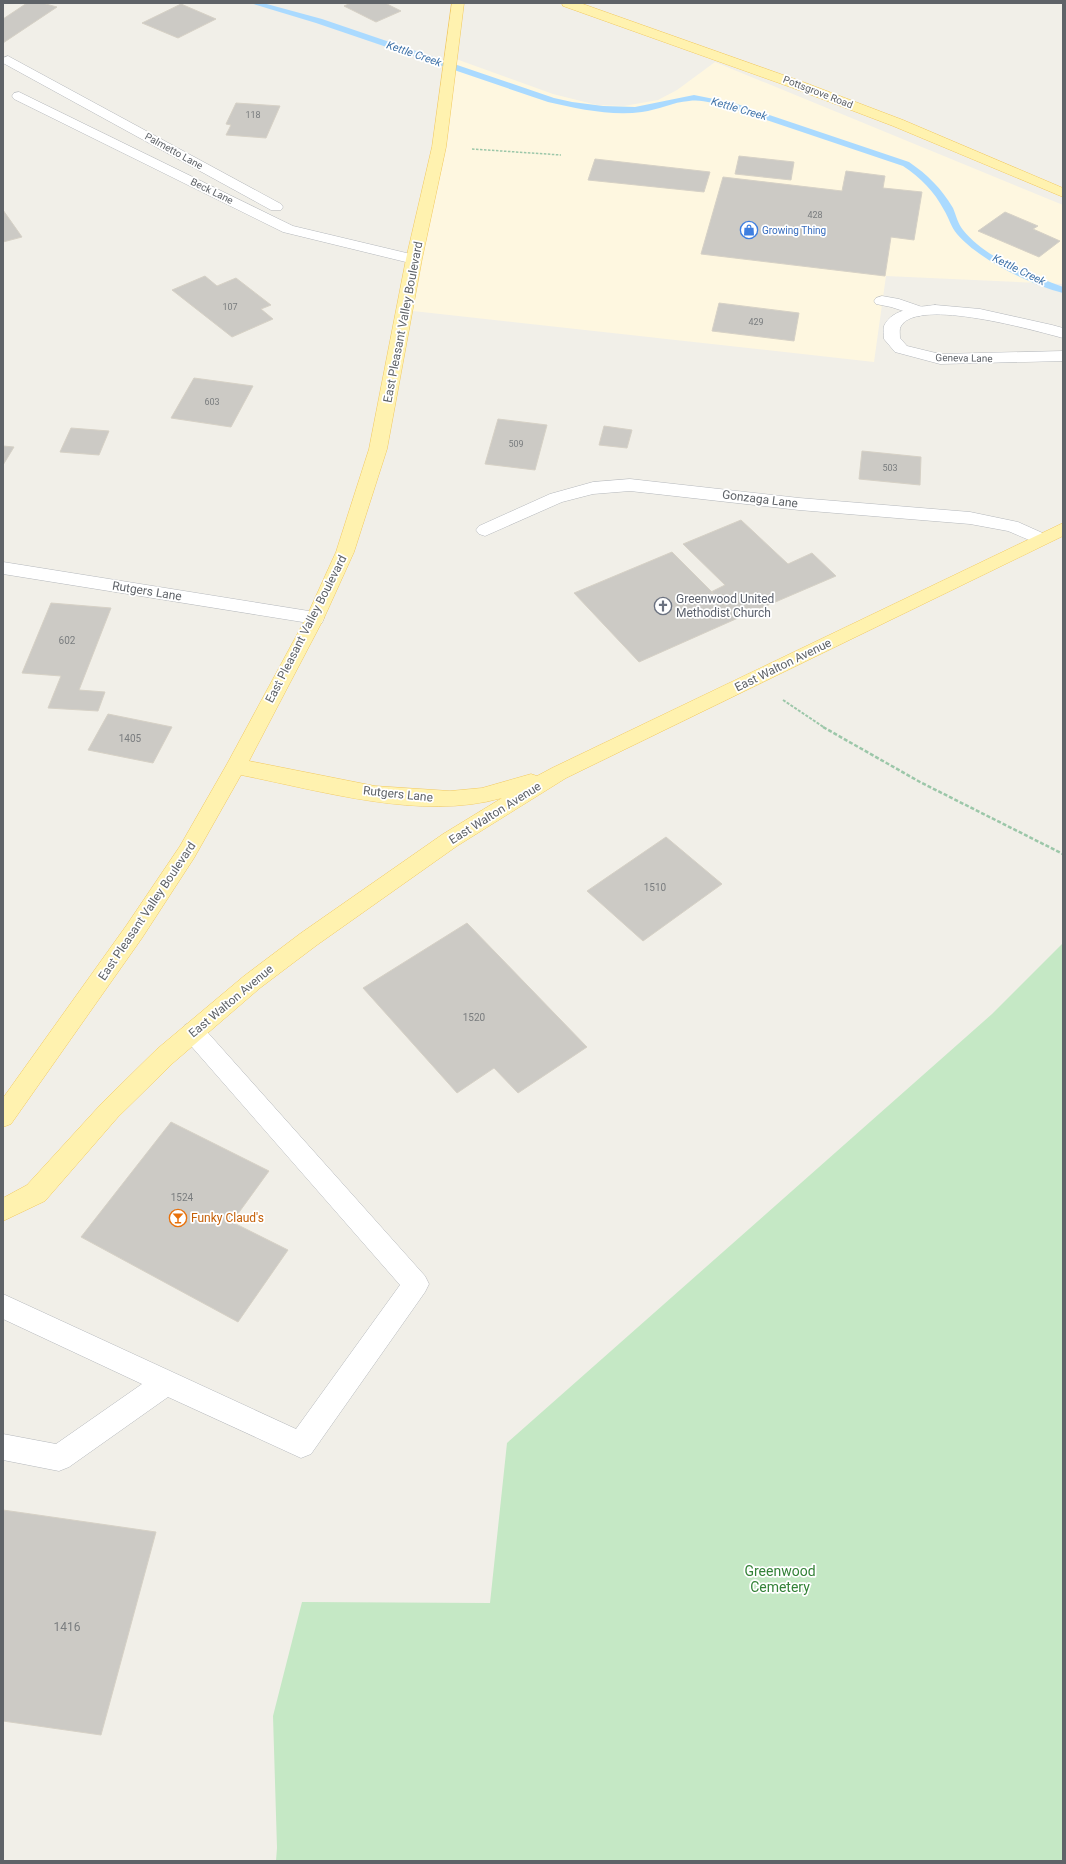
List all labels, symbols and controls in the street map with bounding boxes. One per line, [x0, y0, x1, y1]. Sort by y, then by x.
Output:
water label: Kettle Creek [385, 39, 444, 70]
street label: Pottsgrove Road [782, 74, 854, 110]
water label: Kettle Creek [710, 95, 769, 123]
house number: 118 [245, 110, 261, 120]
street label: Palmetto Lane [143, 131, 205, 171]
street label: Beck Lane [189, 176, 235, 206]
house number: 428 [807, 210, 823, 220]
shop icon: Growing Thing [739, 220, 759, 240]
place label: Growing Thing [762, 225, 826, 236]
street label: East Pleasant Valley Boulevard [380, 240, 426, 404]
water label: Kettle Creek [990, 252, 1048, 289]
house number: 107 [222, 302, 238, 312]
house number: 429 [748, 317, 764, 327]
street label: Geneva Lane [935, 352, 993, 364]
house number: 603 [204, 397, 220, 407]
house number: 509 [508, 439, 524, 449]
house number: 503 [882, 463, 898, 473]
street label: Gonzaga Lane [721, 487, 799, 511]
street label: East Pleasant Valley Boulevard [263, 553, 349, 705]
street label: Rutgers Lane [111, 579, 183, 603]
place label: Greenwood United Methodist Church [676, 592, 774, 620]
church icon: Greenwood United Methodist Church [653, 596, 673, 616]
house number: 602 [59, 635, 76, 646]
street label: East Walton Avenue [732, 636, 834, 694]
house number: 1405 [119, 733, 142, 744]
street label: East Walton Avenue [446, 779, 544, 847]
street label: Rutgers Lane [362, 783, 434, 805]
street label: East Pleasant Valley Boulevard [95, 839, 199, 983]
house number: 1510 [644, 882, 667, 893]
street label: East Walton Avenue [186, 962, 276, 1040]
house number: 1520 [463, 1012, 486, 1023]
house number: 1524 [171, 1192, 194, 1203]
bar icon: Funky Claud's [168, 1208, 188, 1228]
place label: Funky Claud's [191, 1211, 264, 1225]
park label: Greenwood Cemetery [744, 1563, 816, 1595]
house number: 1416 [54, 1620, 81, 1634]

